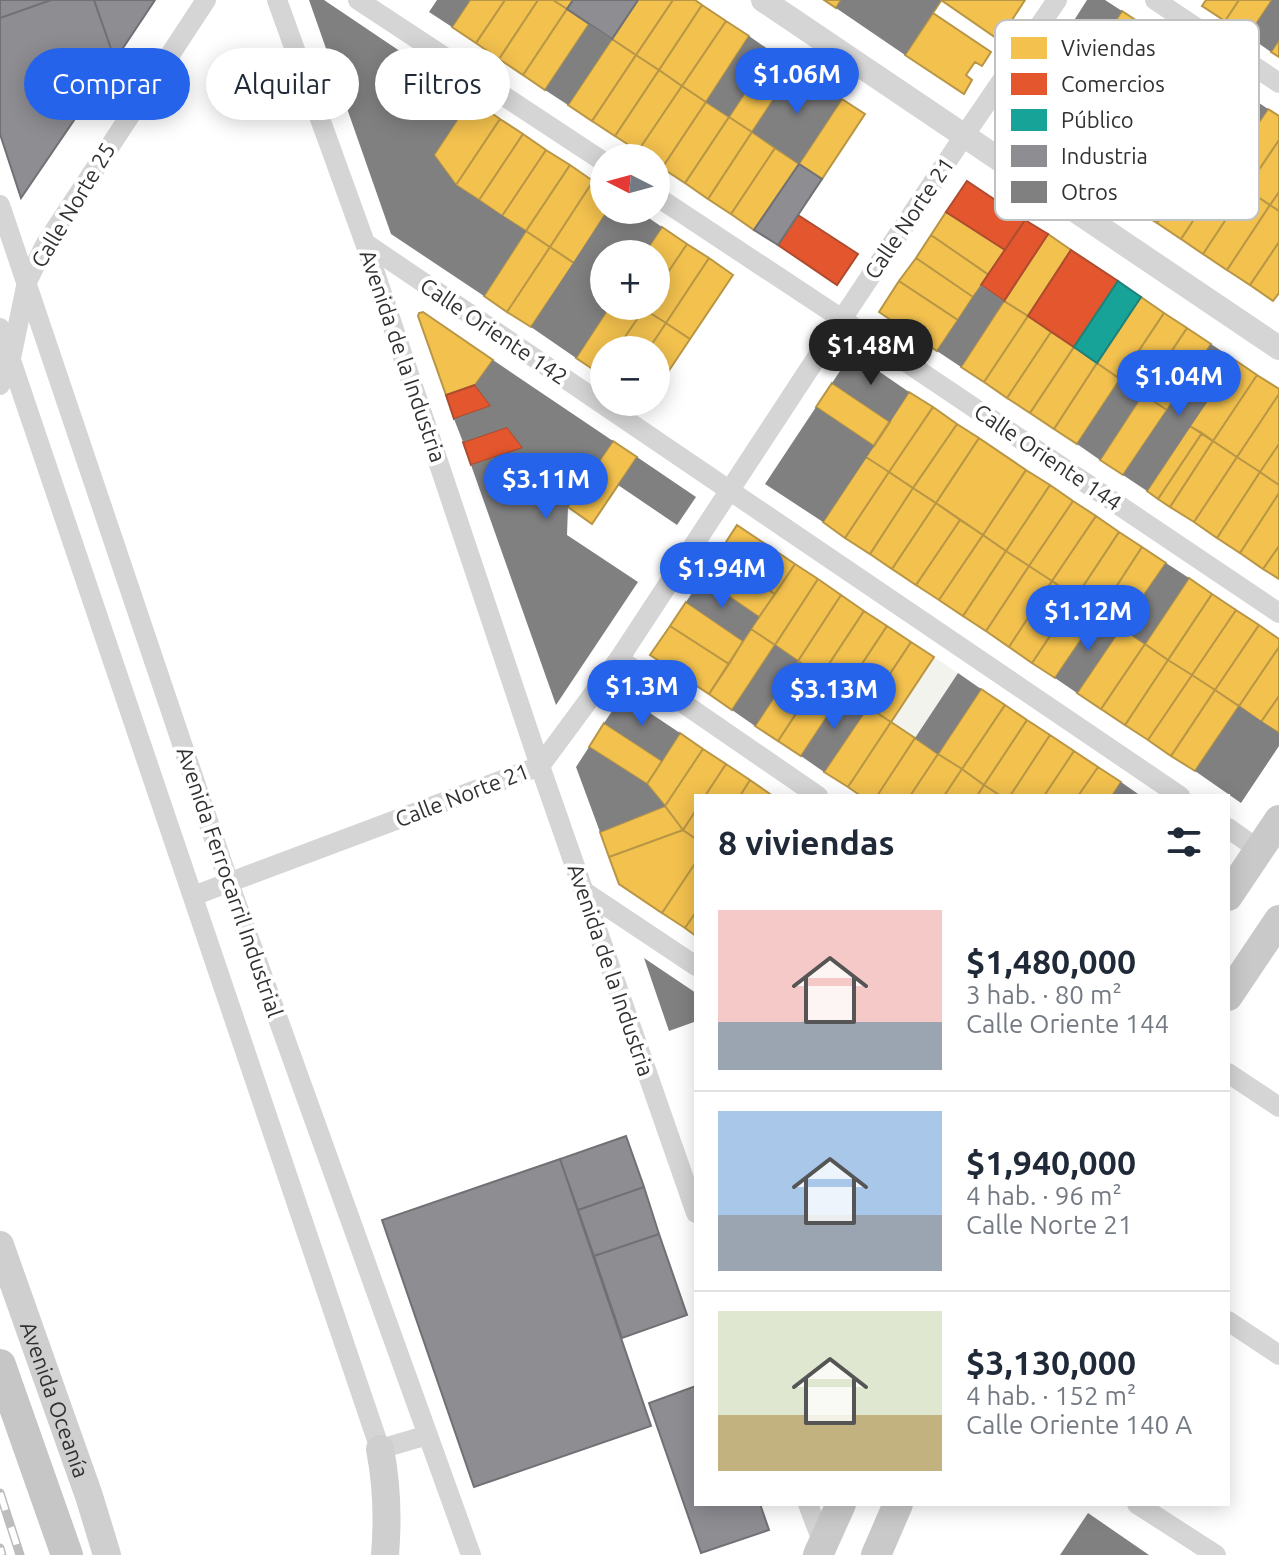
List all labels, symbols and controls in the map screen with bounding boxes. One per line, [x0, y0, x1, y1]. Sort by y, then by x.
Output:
legend [995, 20, 1259, 220]
text: Viviendas [1061, 35, 1156, 60]
chip: Comprar [24, 48, 190, 120]
chip: Alquilar [206, 48, 359, 120]
chip: Filtros [375, 48, 510, 120]
pin: $1.06M [732, 48, 862, 116]
text: $1.06M [753, 59, 841, 88]
text: Comercios [1061, 71, 1165, 96]
text: Público [1061, 107, 1134, 132]
street label: Calle Norte 25 [26, 138, 120, 272]
text: Industria [1061, 143, 1148, 168]
north arrow [590, 144, 670, 224]
map controls [590, 144, 670, 416]
street label: Calle Norte 21 [859, 152, 958, 283]
text: Otros [1061, 179, 1117, 204]
button: + [590, 240, 670, 320]
street label: Avenida de la Industria [355, 246, 452, 465]
street label: Calle Oriente 142 [416, 272, 573, 389]
pin: $1.48M [806, 319, 936, 387]
text: $1.48M [827, 330, 915, 359]
button: − [590, 336, 670, 416]
pin: $1.04M [1114, 350, 1244, 418]
text: $1.04M [1135, 361, 1223, 390]
street label: Calle Oriente 144 [970, 398, 1127, 515]
pin: $3.11M [481, 453, 611, 521]
text: $3.11M [502, 464, 590, 493]
pin: $1.94M [657, 542, 787, 610]
text: $1.94M [678, 553, 766, 582]
pin: $1.12M [1023, 585, 1153, 653]
text: $1.12M [1044, 596, 1132, 625]
pin: $1.3M [586, 660, 698, 728]
pin: $3.13M [769, 663, 899, 731]
text: $1.3M [605, 671, 679, 700]
text: $3.13M [790, 674, 878, 703]
street label: Avenida Ferrocarril Industrial [172, 743, 289, 1020]
street label: Calle Norte 21 [392, 758, 532, 831]
icon: filters [1162, 820, 1206, 864]
text: 8 viviendas [718, 823, 894, 861]
street label: Avenida de la Industria [563, 860, 660, 1079]
icon: home [782, 942, 878, 1038]
text: $1,480,000 [966, 942, 1136, 980]
text: 3 hab. · 80 m² [966, 980, 1122, 1009]
text: Calle Oriente 144 [966, 1009, 1169, 1038]
icon: home [782, 1143, 878, 1239]
text: $1,940,000 [966, 1143, 1136, 1181]
text: 4 hab. · 96 m² [966, 1181, 1122, 1210]
text: Calle Norte 21 [966, 1210, 1133, 1239]
street label: Avenida Oceanía [16, 1318, 94, 1481]
icon: home [782, 1343, 878, 1439]
text: $3,130,000 [966, 1343, 1136, 1381]
text: 4 hab. · 152 m² [966, 1381, 1136, 1410]
text: Calle Oriente 140 A [966, 1410, 1192, 1439]

